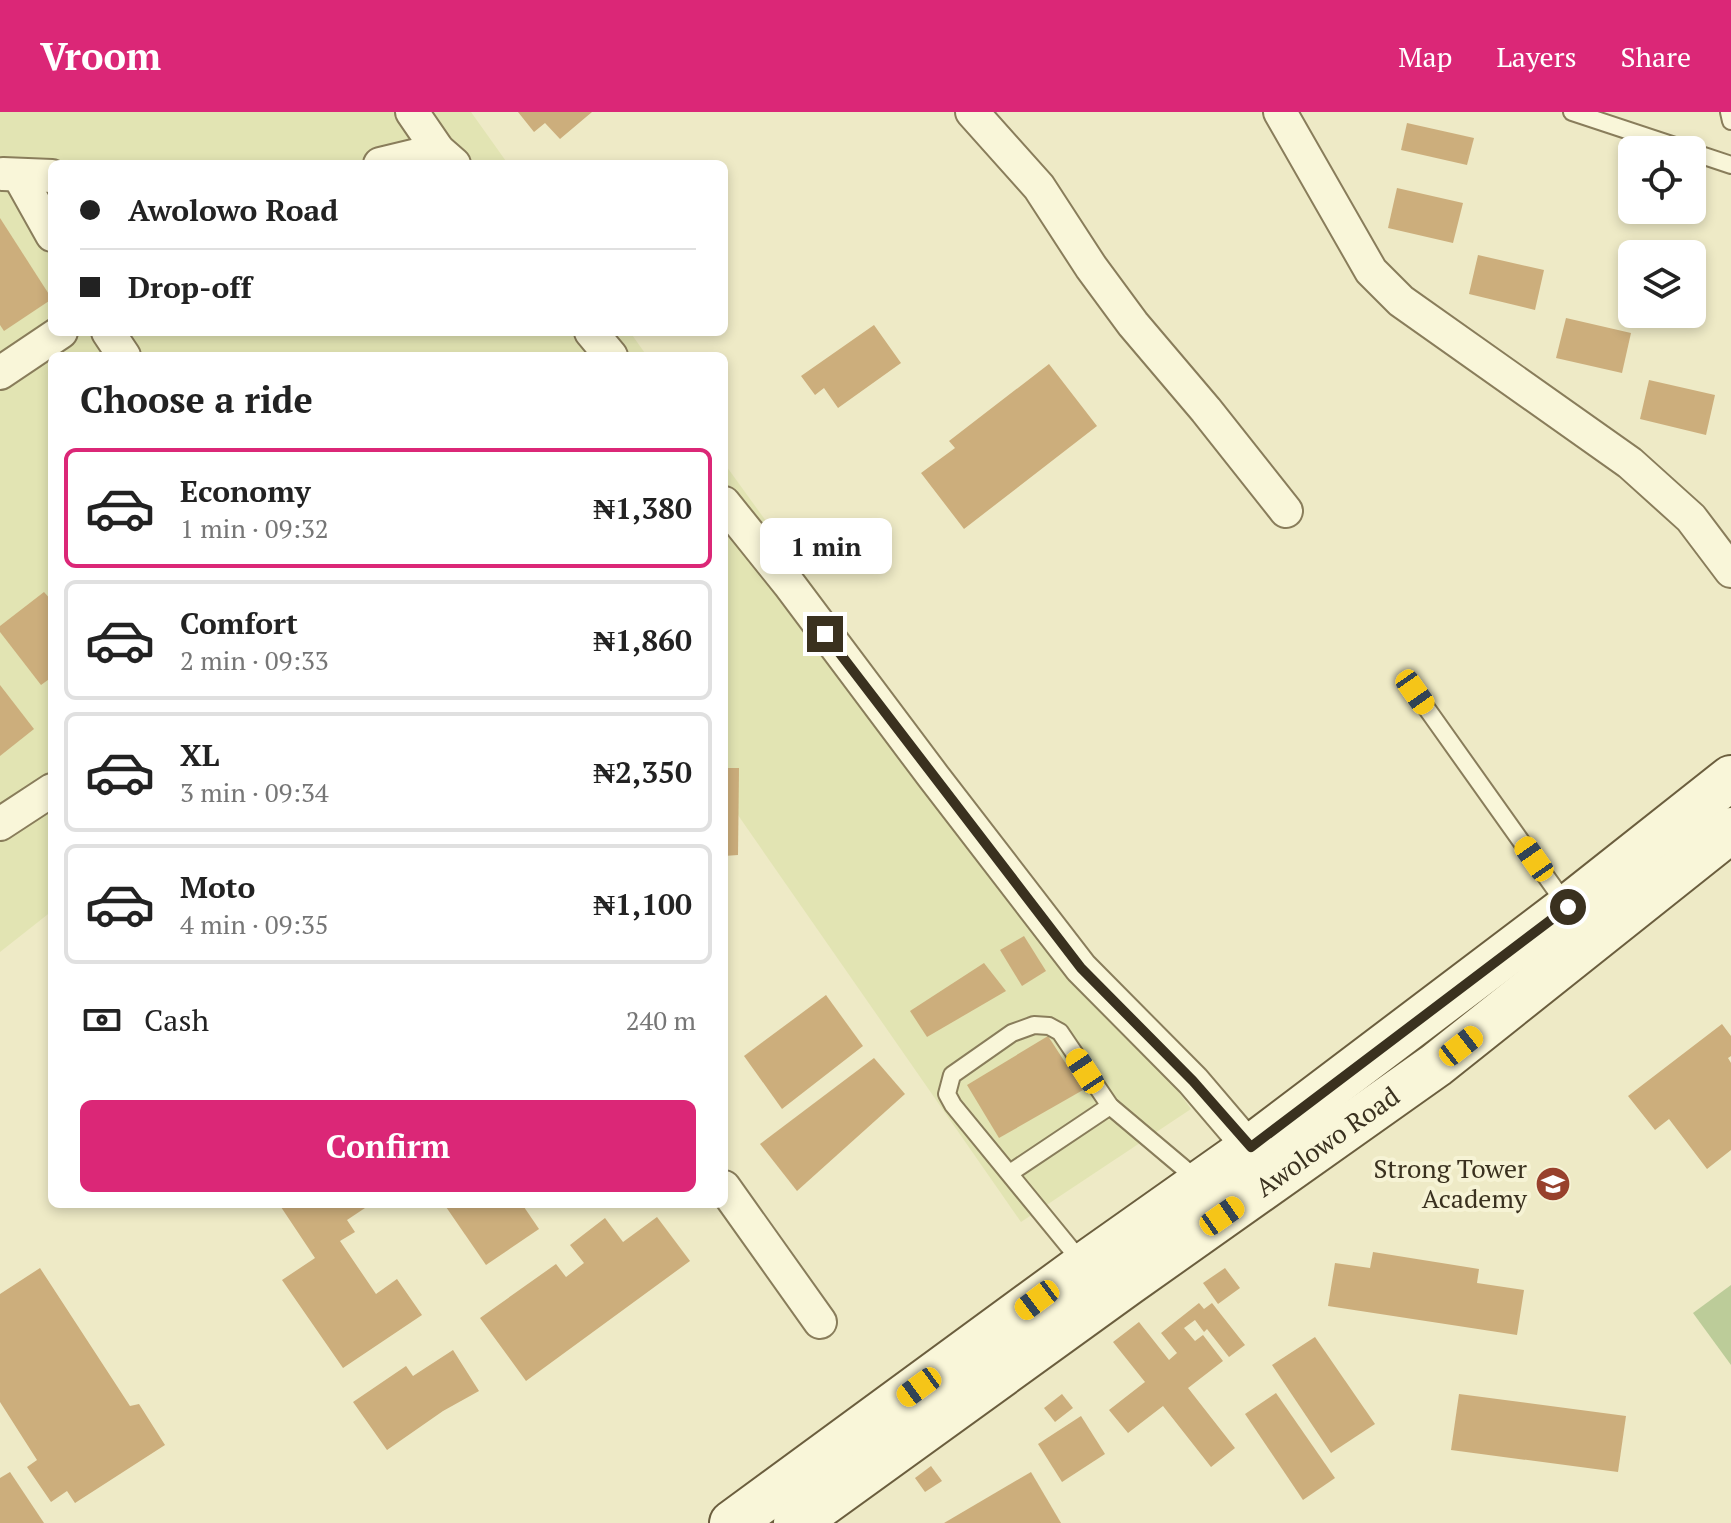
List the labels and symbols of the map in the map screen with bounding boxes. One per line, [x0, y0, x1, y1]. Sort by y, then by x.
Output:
callout: 1 min [759, 518, 891, 574]
route end [807, 616, 843, 652]
car [1391, 665, 1439, 719]
car [1510, 832, 1558, 886]
route start [1550, 889, 1586, 925]
car [1435, 1022, 1487, 1070]
car [1062, 1044, 1108, 1098]
street label: Awolowo Road [1248, 1078, 1406, 1204]
place label: Strong Tower Academy [1373, 1151, 1528, 1215]
school or university icon: Strong Tower Academy [1534, 1165, 1572, 1203]
car [1195, 1192, 1249, 1240]
car [1011, 1276, 1063, 1324]
car [893, 1363, 945, 1411]

